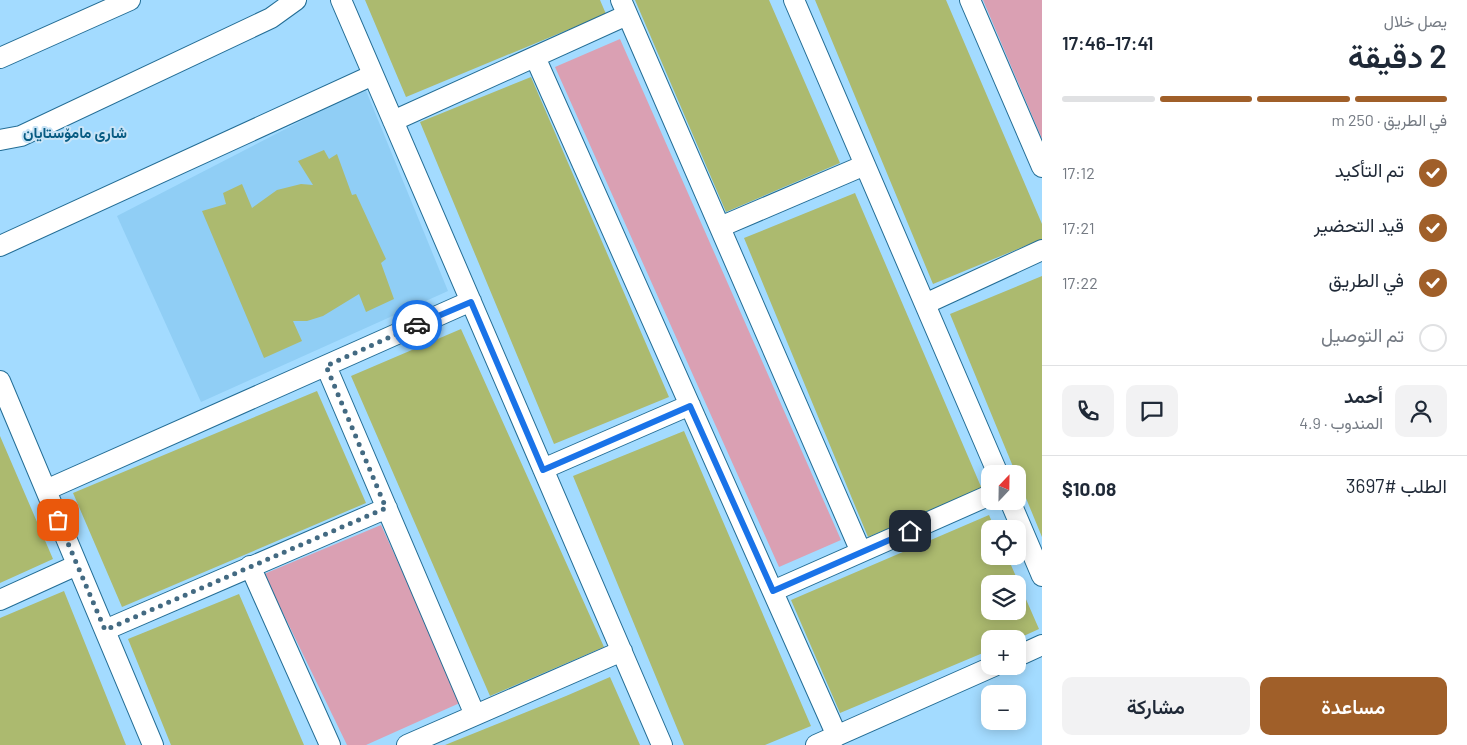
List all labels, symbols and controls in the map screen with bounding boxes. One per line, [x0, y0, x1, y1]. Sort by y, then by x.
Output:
text: يصل خلال [1384, 11, 1447, 30]
text: 17:41–17:46 [1062, 31, 1154, 54]
text: 2 دقيقة [1348, 36, 1447, 74]
text: في الطريق · 250 m [1331, 110, 1447, 129]
district label: شاری مامۆستایان [23, 123, 127, 142]
text: تم التأكيد [1335, 158, 1404, 181]
icon: check [1419, 159, 1447, 187]
text: 17:12 [1062, 163, 1095, 182]
text: قيد التحضير [1314, 213, 1404, 236]
icon: check [1419, 214, 1447, 242]
text: 17:21 [1062, 218, 1095, 237]
text: في الطريق [1329, 268, 1404, 291]
icon: check [1419, 269, 1447, 297]
text: 17:22 [1062, 273, 1098, 292]
courier [392, 300, 442, 350]
icon: car [403, 311, 431, 339]
text: تم التوصيل [1321, 323, 1404, 346]
text: أحمد [1344, 384, 1383, 407]
button: phone [1062, 385, 1114, 437]
button: chat [1126, 385, 1178, 437]
button: person [1395, 385, 1447, 437]
text: المندوب · 4.9 [1299, 413, 1383, 432]
north arrow [981, 465, 1026, 510]
map controls [981, 465, 1026, 730]
text: الطلب #3697 [1346, 474, 1447, 497]
text: $10.08 [1062, 477, 1116, 500]
pin [37, 499, 79, 541]
icon: bag [44, 506, 72, 534]
pin [889, 510, 931, 552]
icon: home [896, 517, 924, 545]
button: locate [981, 520, 1026, 565]
button: layers [981, 575, 1026, 620]
button: + [981, 630, 1026, 675]
button: مشاركة [1062, 677, 1250, 735]
button: مساعدة [1260, 677, 1447, 735]
button: − [981, 685, 1026, 730]

